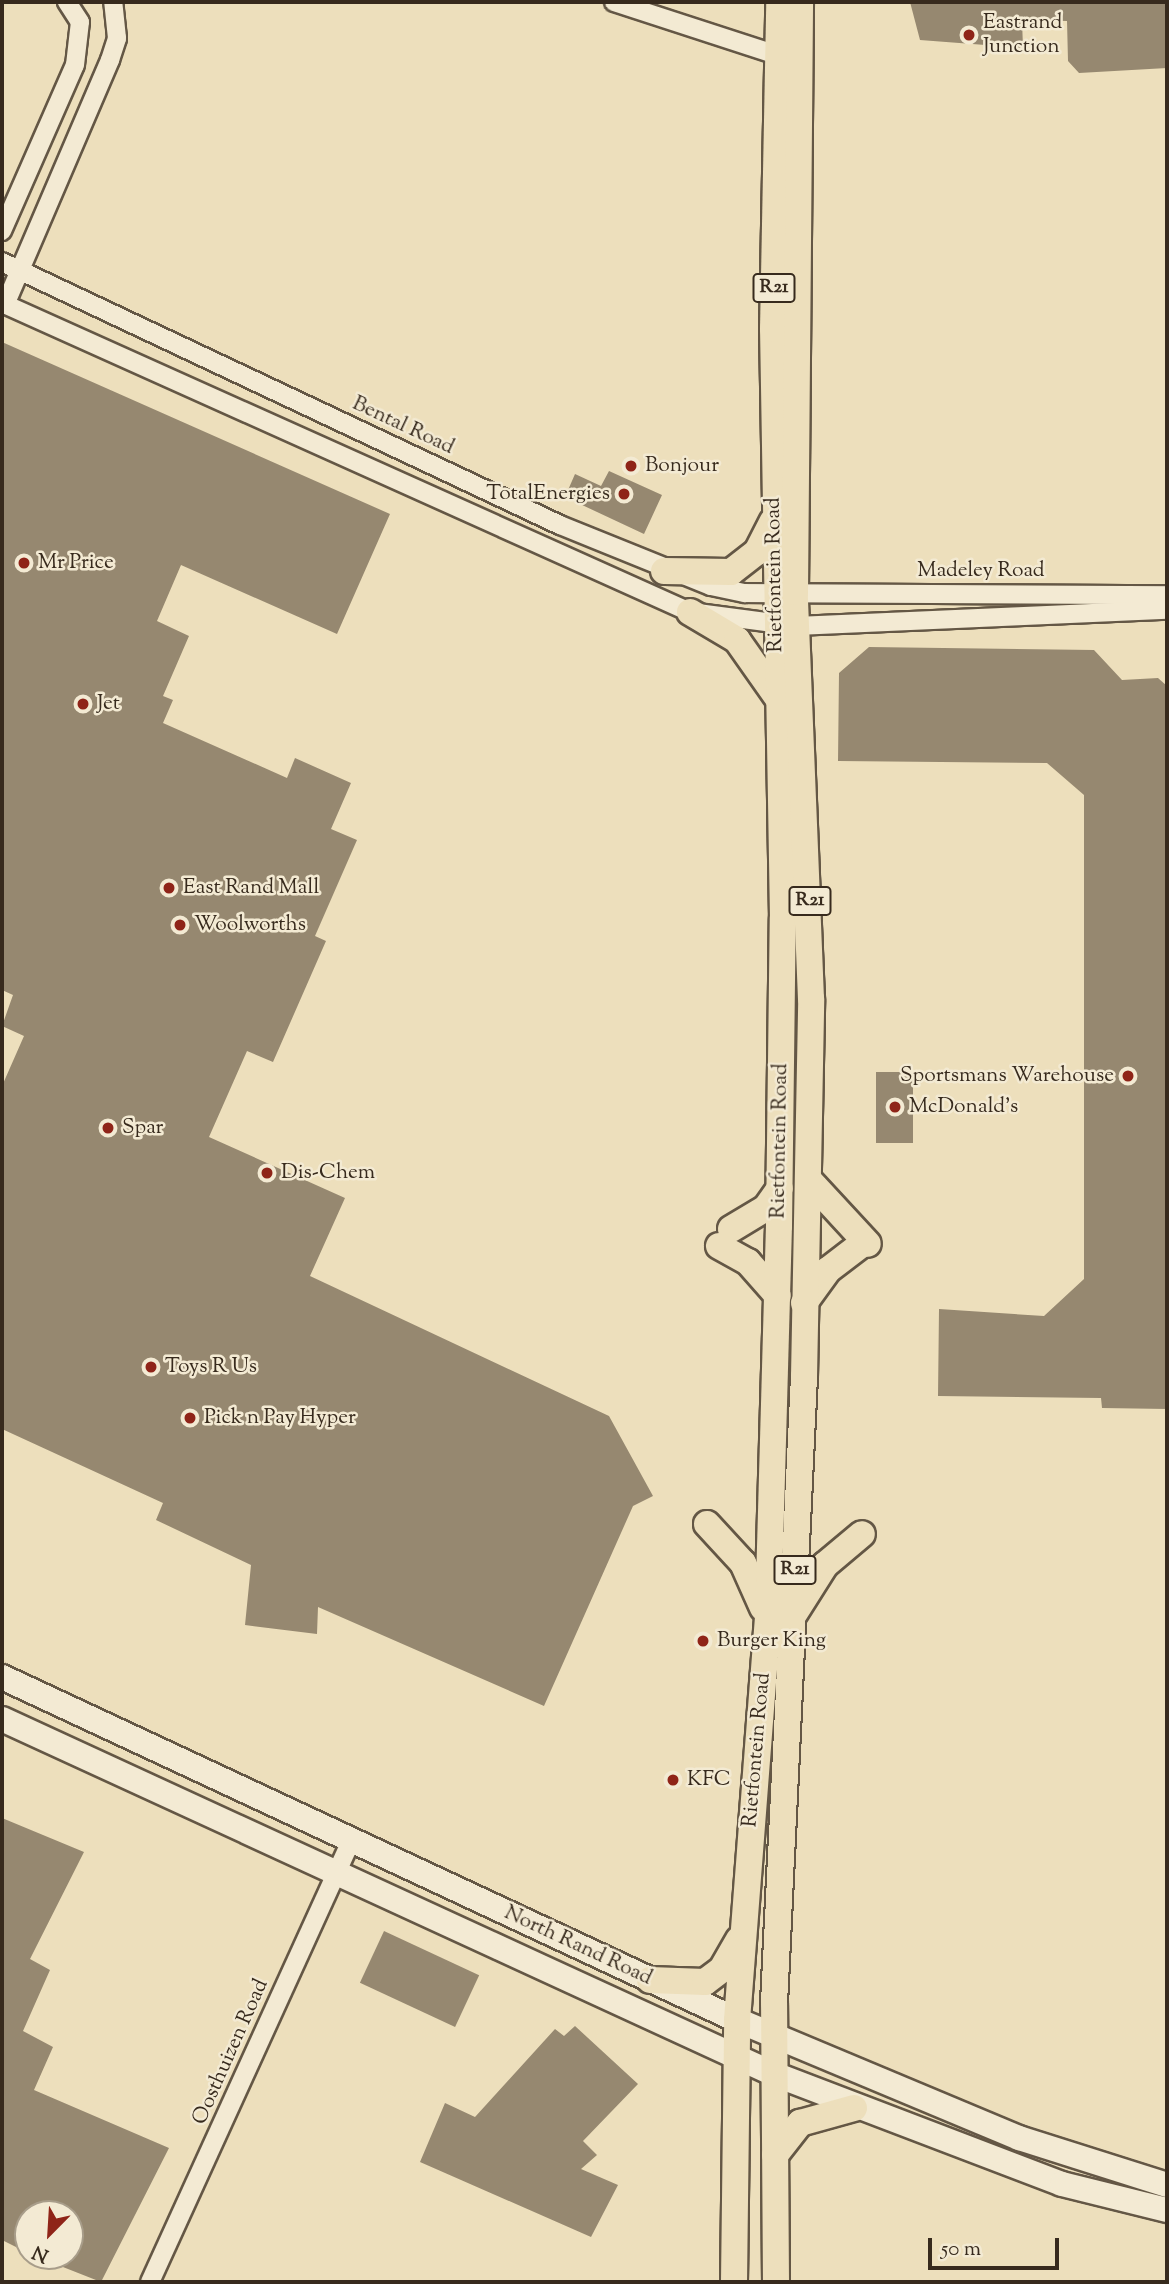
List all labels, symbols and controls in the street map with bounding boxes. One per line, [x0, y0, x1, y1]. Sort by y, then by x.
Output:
place label: Eastrand Junction [983, 10, 1062, 60]
marker: Eastrand Junction [961, 27, 977, 43]
road number: R21 [751, 272, 797, 304]
street label: Bental Road [348, 391, 458, 461]
place label: Bonjour [645, 453, 719, 479]
marker: Bonjour [623, 458, 639, 474]
place label: TotalEnergies [486, 481, 610, 507]
marker: TotalEnergies [616, 486, 632, 502]
street label: Rietfontein Road [761, 497, 789, 653]
place label: Mr Price [38, 550, 114, 576]
marker: Mr Price [16, 555, 32, 571]
street label: Madeley Road [917, 558, 1045, 584]
place label: Jet [97, 691, 120, 717]
marker: Jet [75, 696, 91, 712]
place label: East Rand Mall [183, 875, 319, 901]
marker: East Rand Mall [161, 880, 177, 896]
road number: R21 [787, 886, 833, 917]
place label: Woolworths [194, 912, 306, 938]
marker: Woolworths [172, 917, 188, 933]
street label: Rietfontein Road [766, 1063, 794, 1219]
place label: Sportsmans Warehouse [900, 1063, 1114, 1089]
marker: Sportsmans Warehouse [1120, 1068, 1136, 1084]
place label: McDonald's [909, 1094, 1018, 1120]
marker: McDonald's [887, 1099, 903, 1115]
place label: Spar [122, 1115, 163, 1141]
marker: Spar [100, 1120, 116, 1136]
place label: Dis-Chem [281, 1160, 375, 1186]
marker: Dis-Chem [259, 1165, 275, 1181]
place label: Toys R Us [165, 1354, 257, 1380]
marker: Toys R Us [143, 1359, 159, 1375]
place label: Pick n Pay Hyper [204, 1405, 356, 1431]
marker: Pick n Pay Hyper [182, 1410, 198, 1426]
road number: R21 [772, 1554, 818, 1586]
place label: Burger King [717, 1628, 826, 1654]
marker: Burger King [695, 1633, 711, 1649]
street label: Rietfontein Road [738, 1672, 776, 1828]
place label: KFC [687, 1767, 731, 1793]
marker: KFC [665, 1772, 681, 1788]
street label: North Rand Road [500, 1901, 656, 1991]
street label: Oosthuizen Road [188, 1975, 274, 2129]
north arrow [14, 2200, 84, 2270]
scale bar [931, 2224, 1062, 2268]
text: 50 m [941, 2235, 981, 2265]
text: N [29, 2237, 53, 2268]

